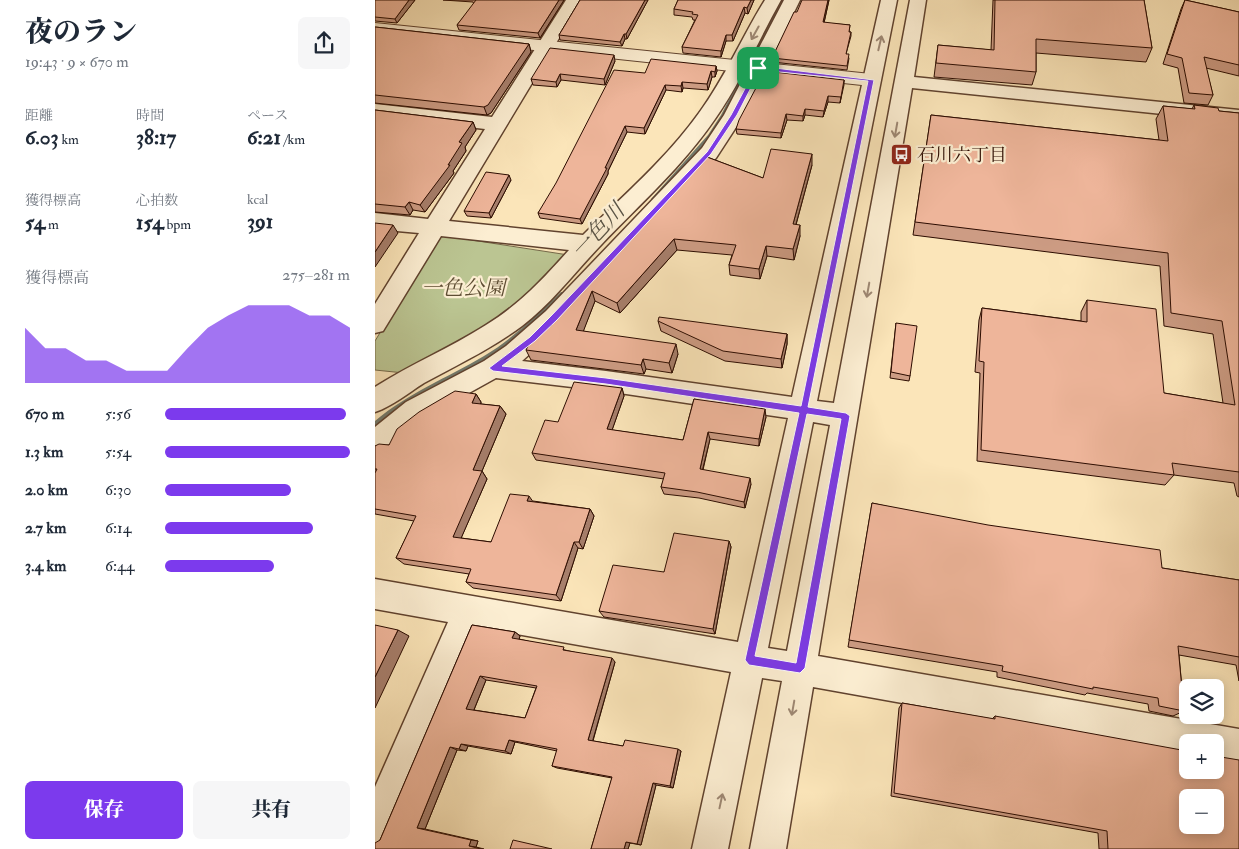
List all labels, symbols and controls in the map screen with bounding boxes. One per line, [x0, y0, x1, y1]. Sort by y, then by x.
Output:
text: 夜のラン [25, 15, 137, 50]
button: share [298, 17, 350, 69]
one-way arrow [750, 25, 759, 40]
one-way arrow [875, 35, 885, 51]
pin [737, 47, 779, 89]
text: 19:43 · 9 × 670 m [25, 52, 129, 72]
icon: arrive [744, 54, 772, 82]
text: 距離 [25, 107, 53, 124]
text: 時間 [136, 107, 164, 124]
text: ペース [247, 107, 288, 124]
one-way arrow [890, 121, 900, 137]
text: 6.03 [25, 124, 59, 151]
text: 38:17 [136, 124, 176, 151]
text: 6:21 [247, 124, 281, 151]
text: km [59, 131, 79, 148]
text: /km [281, 131, 305, 148]
bus stop icon: 石川六丁目 [889, 143, 913, 167]
place label: 石川六丁目 [917, 144, 1007, 167]
text: kcal [247, 191, 268, 208]
text: 獲得標高 [25, 192, 81, 209]
text: 心拍数 [136, 192, 178, 209]
water label: 一色川 [565, 196, 632, 265]
text: 391 [247, 208, 273, 235]
text: 54 [25, 209, 45, 236]
text: 154 [136, 209, 163, 236]
text: m [45, 216, 59, 233]
text: bpm [163, 216, 191, 233]
text: 275–281 m [282, 265, 350, 285]
text: 獲得標高 [25, 268, 89, 288]
park label: 一色公園 [421, 275, 508, 302]
one-way arrow [863, 281, 873, 297]
text: 670 m [25, 404, 64, 424]
text: 5:56 [105, 404, 131, 424]
text: 1.3 km [25, 442, 63, 462]
text: 5:54 [105, 442, 131, 462]
text: 2.0 km [25, 480, 68, 500]
text: 6:30 [105, 480, 131, 500]
text: 2.7 km [25, 518, 66, 538]
text: 6:14 [105, 518, 131, 538]
text: 3.4 km [25, 556, 67, 576]
text: 6:44 [105, 556, 134, 576]
map controls [1179, 679, 1224, 834]
button: layers [1179, 679, 1224, 724]
one-way arrow [788, 700, 798, 716]
button: + [1179, 734, 1224, 779]
button: 保存 [25, 781, 183, 839]
button: 共有 [193, 781, 350, 839]
button: − [1179, 789, 1224, 834]
one-way arrow [716, 794, 726, 810]

